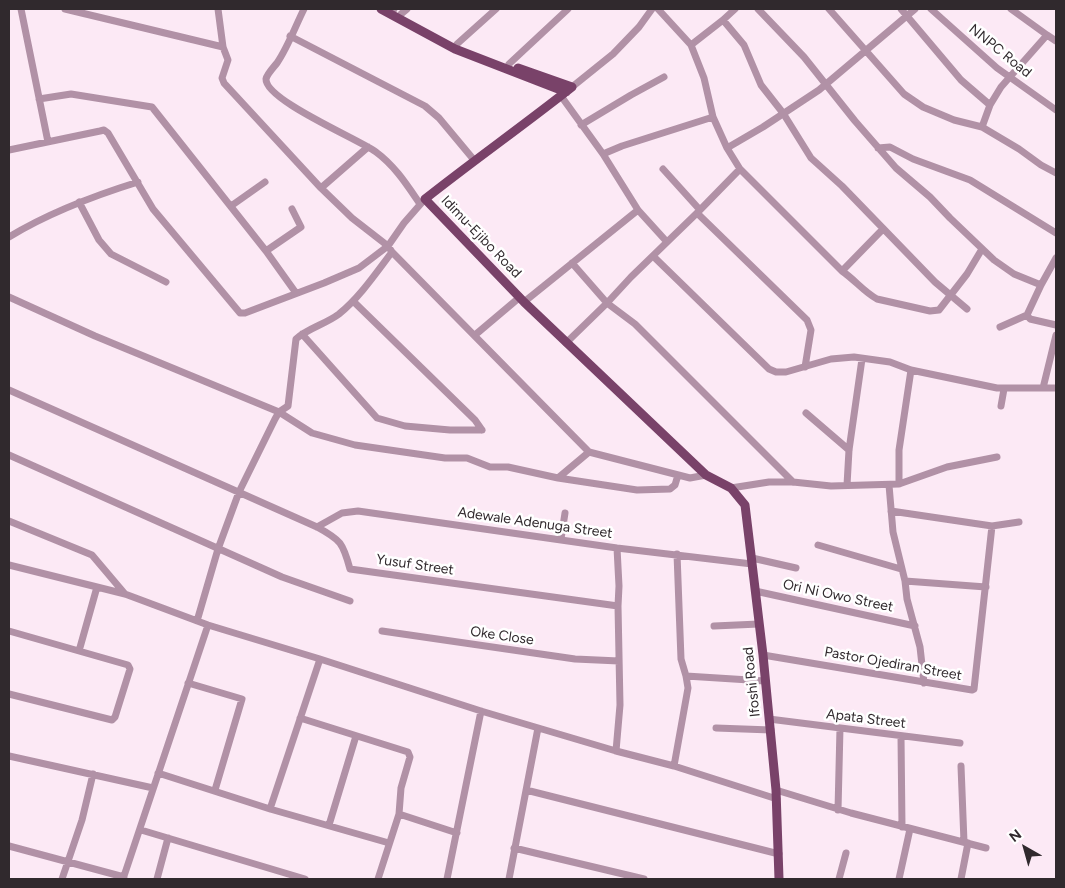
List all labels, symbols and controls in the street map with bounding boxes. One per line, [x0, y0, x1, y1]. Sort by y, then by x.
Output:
street label: NNPC Road [965, 21, 1035, 81]
street label: Idimu-Ejibo Road [437, 192, 525, 282]
street label: Adewale Adenuga Street [457, 504, 613, 542]
street label: Yusuf Street [375, 551, 455, 579]
street label: Ori Ni Owo Street [781, 576, 895, 616]
street label: Oke Close [469, 623, 535, 649]
street label: Pastor Ojediran Street [823, 644, 963, 684]
street label: Ifoshi Road [740, 646, 764, 718]
street label: Apata Street [825, 706, 907, 732]
north arrow [1000, 823, 1050, 873]
text: N [1006, 826, 1025, 846]

